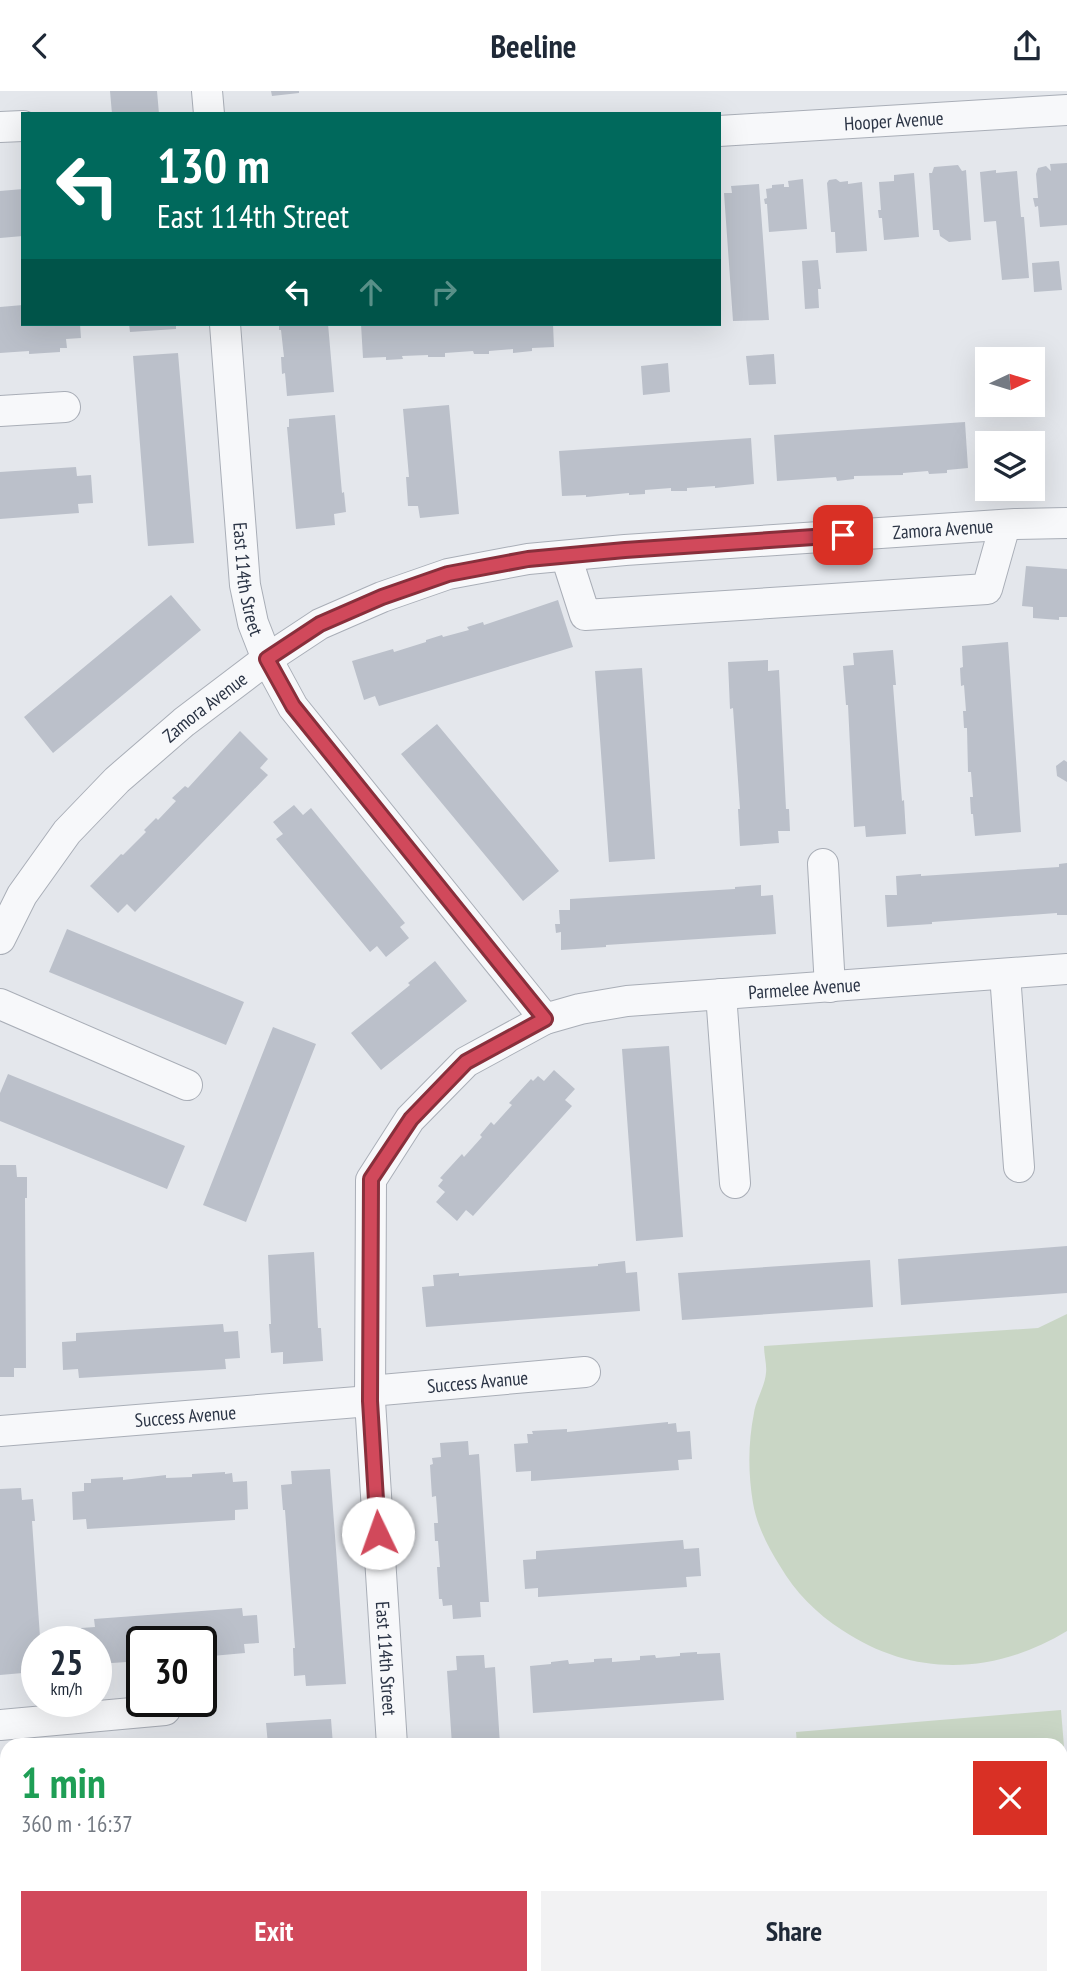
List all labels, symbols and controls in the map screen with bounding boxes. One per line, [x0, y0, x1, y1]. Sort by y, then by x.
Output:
text: Beeline [490, 25, 577, 67]
icon: back [21, 27, 59, 65]
icon: share [1008, 27, 1046, 65]
street label: Hooper Avenue [843, 105, 944, 135]
text: 130 m [157, 133, 270, 197]
icon: left [42, 140, 133, 231]
text: East 114th Street [157, 195, 349, 237]
icon: left [279, 273, 317, 311]
icon: ahead [352, 273, 390, 311]
icon: right [425, 273, 463, 311]
north arrow [975, 347, 1045, 417]
map controls [975, 347, 1045, 501]
button: layers [975, 431, 1045, 501]
pin [813, 505, 873, 565]
street label: Zamora Avenue [892, 513, 994, 544]
icon: arrive [824, 516, 862, 554]
street label: East 114th Street [228, 521, 269, 640]
street label: Zamora Avenue [157, 666, 252, 747]
street label: Parmelee Avenue [747, 972, 862, 1004]
street label: Success Avanue [426, 1365, 529, 1398]
street label: Success Avenue [134, 1400, 237, 1432]
position arrow [341, 1496, 415, 1570]
street label: East 114th Street [371, 1601, 402, 1717]
speed limit sign: 30 [126, 1626, 217, 1717]
text: 25 [50, 1639, 83, 1685]
text: km/h [51, 1677, 82, 1700]
text: 1 min [21, 1755, 106, 1810]
button: close [973, 1761, 1047, 1835]
text: 360 m · 16:37 [21, 1809, 133, 1838]
button: Exit [21, 1891, 527, 1971]
button: Share [541, 1891, 1047, 1971]

